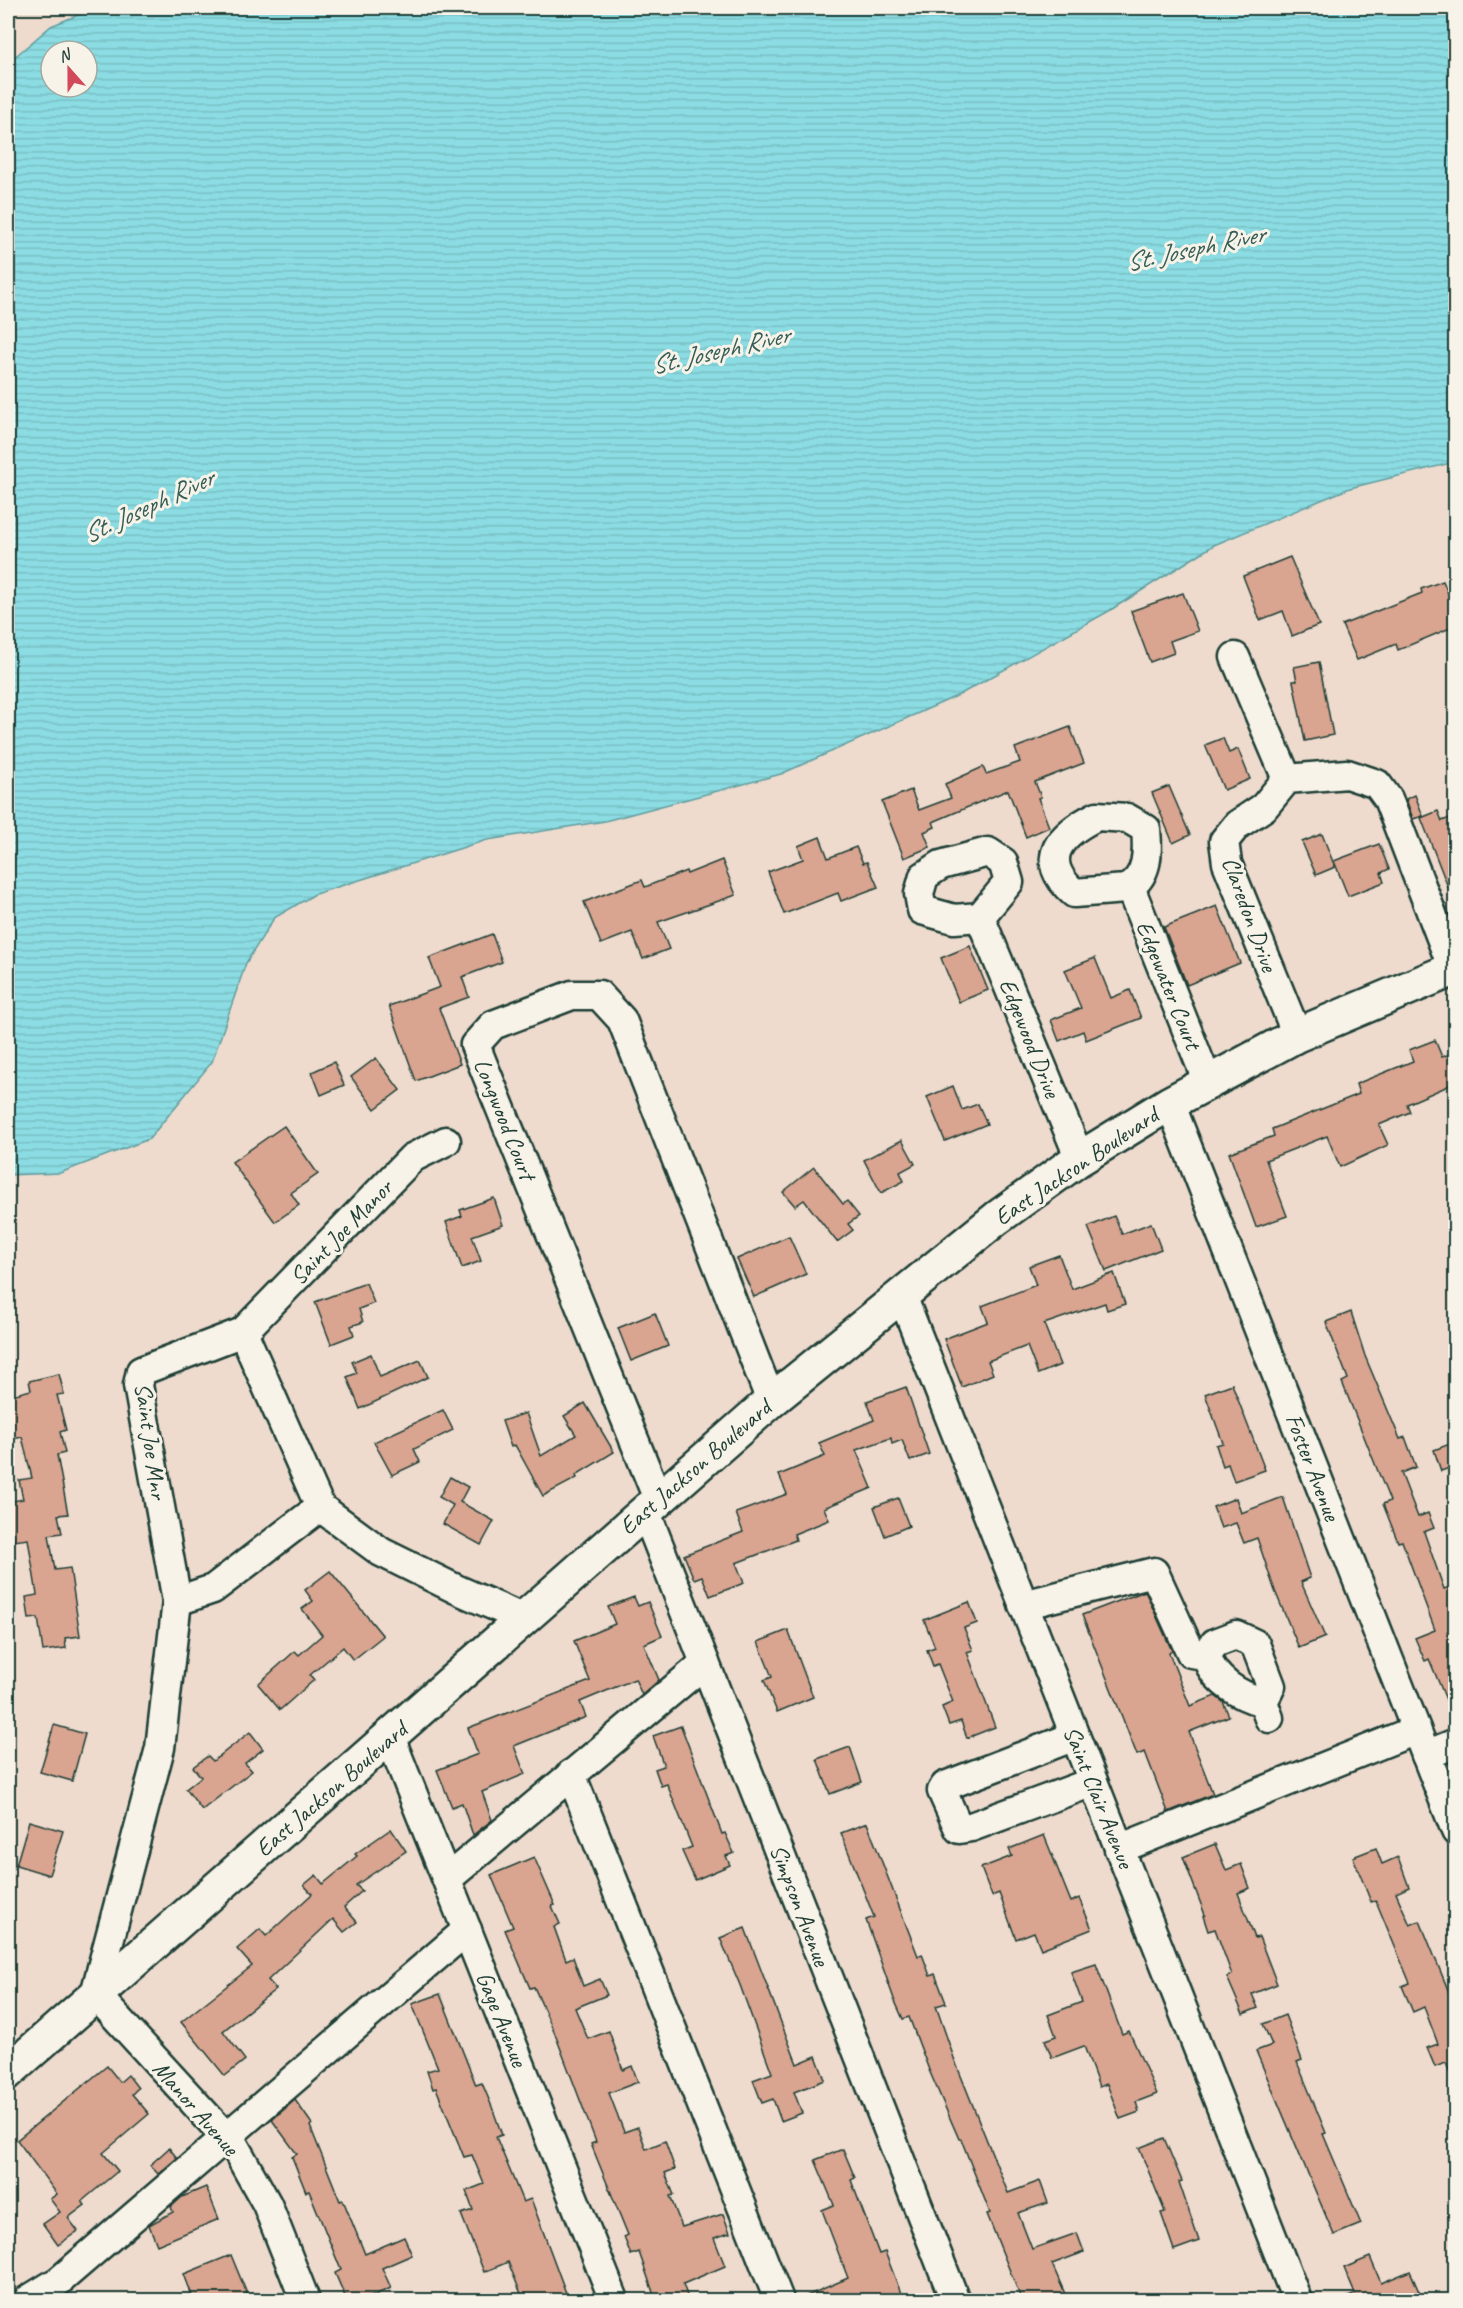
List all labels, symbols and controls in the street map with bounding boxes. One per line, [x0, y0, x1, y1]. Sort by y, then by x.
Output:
north arrow [39, 39, 99, 99]
text: N [56, 44, 75, 67]
water label: St. Joseph River [1123, 216, 1271, 279]
water label: St. Joseph River [648, 317, 796, 382]
water label: St. Joseph River [77, 460, 222, 551]
street label: Claredon Drive [1215, 853, 1285, 977]
street label: Edgewater Court [1130, 916, 1209, 1056]
street label: Edgewood Drive [993, 974, 1068, 1104]
street label: Longwood Court [467, 1054, 544, 1187]
street label: East Jackson Boulevard [988, 1098, 1167, 1232]
street label: Saint Joe Manor [283, 1171, 400, 1291]
street label: Saint Joe Mnr [128, 1381, 174, 1503]
street label: East Jackson Boulevard [613, 1391, 780, 1541]
street label: Foster Avenue [1279, 1409, 1348, 1527]
street label: East Jackson Boulevard [249, 1713, 416, 1863]
street label: Saint Clair Avenue [1057, 1722, 1142, 1874]
street label: Simpson Avenue [763, 1840, 838, 1972]
street label: Gage Avenue [469, 1967, 535, 2073]
street label: Manor Avenue [146, 2054, 247, 2163]

